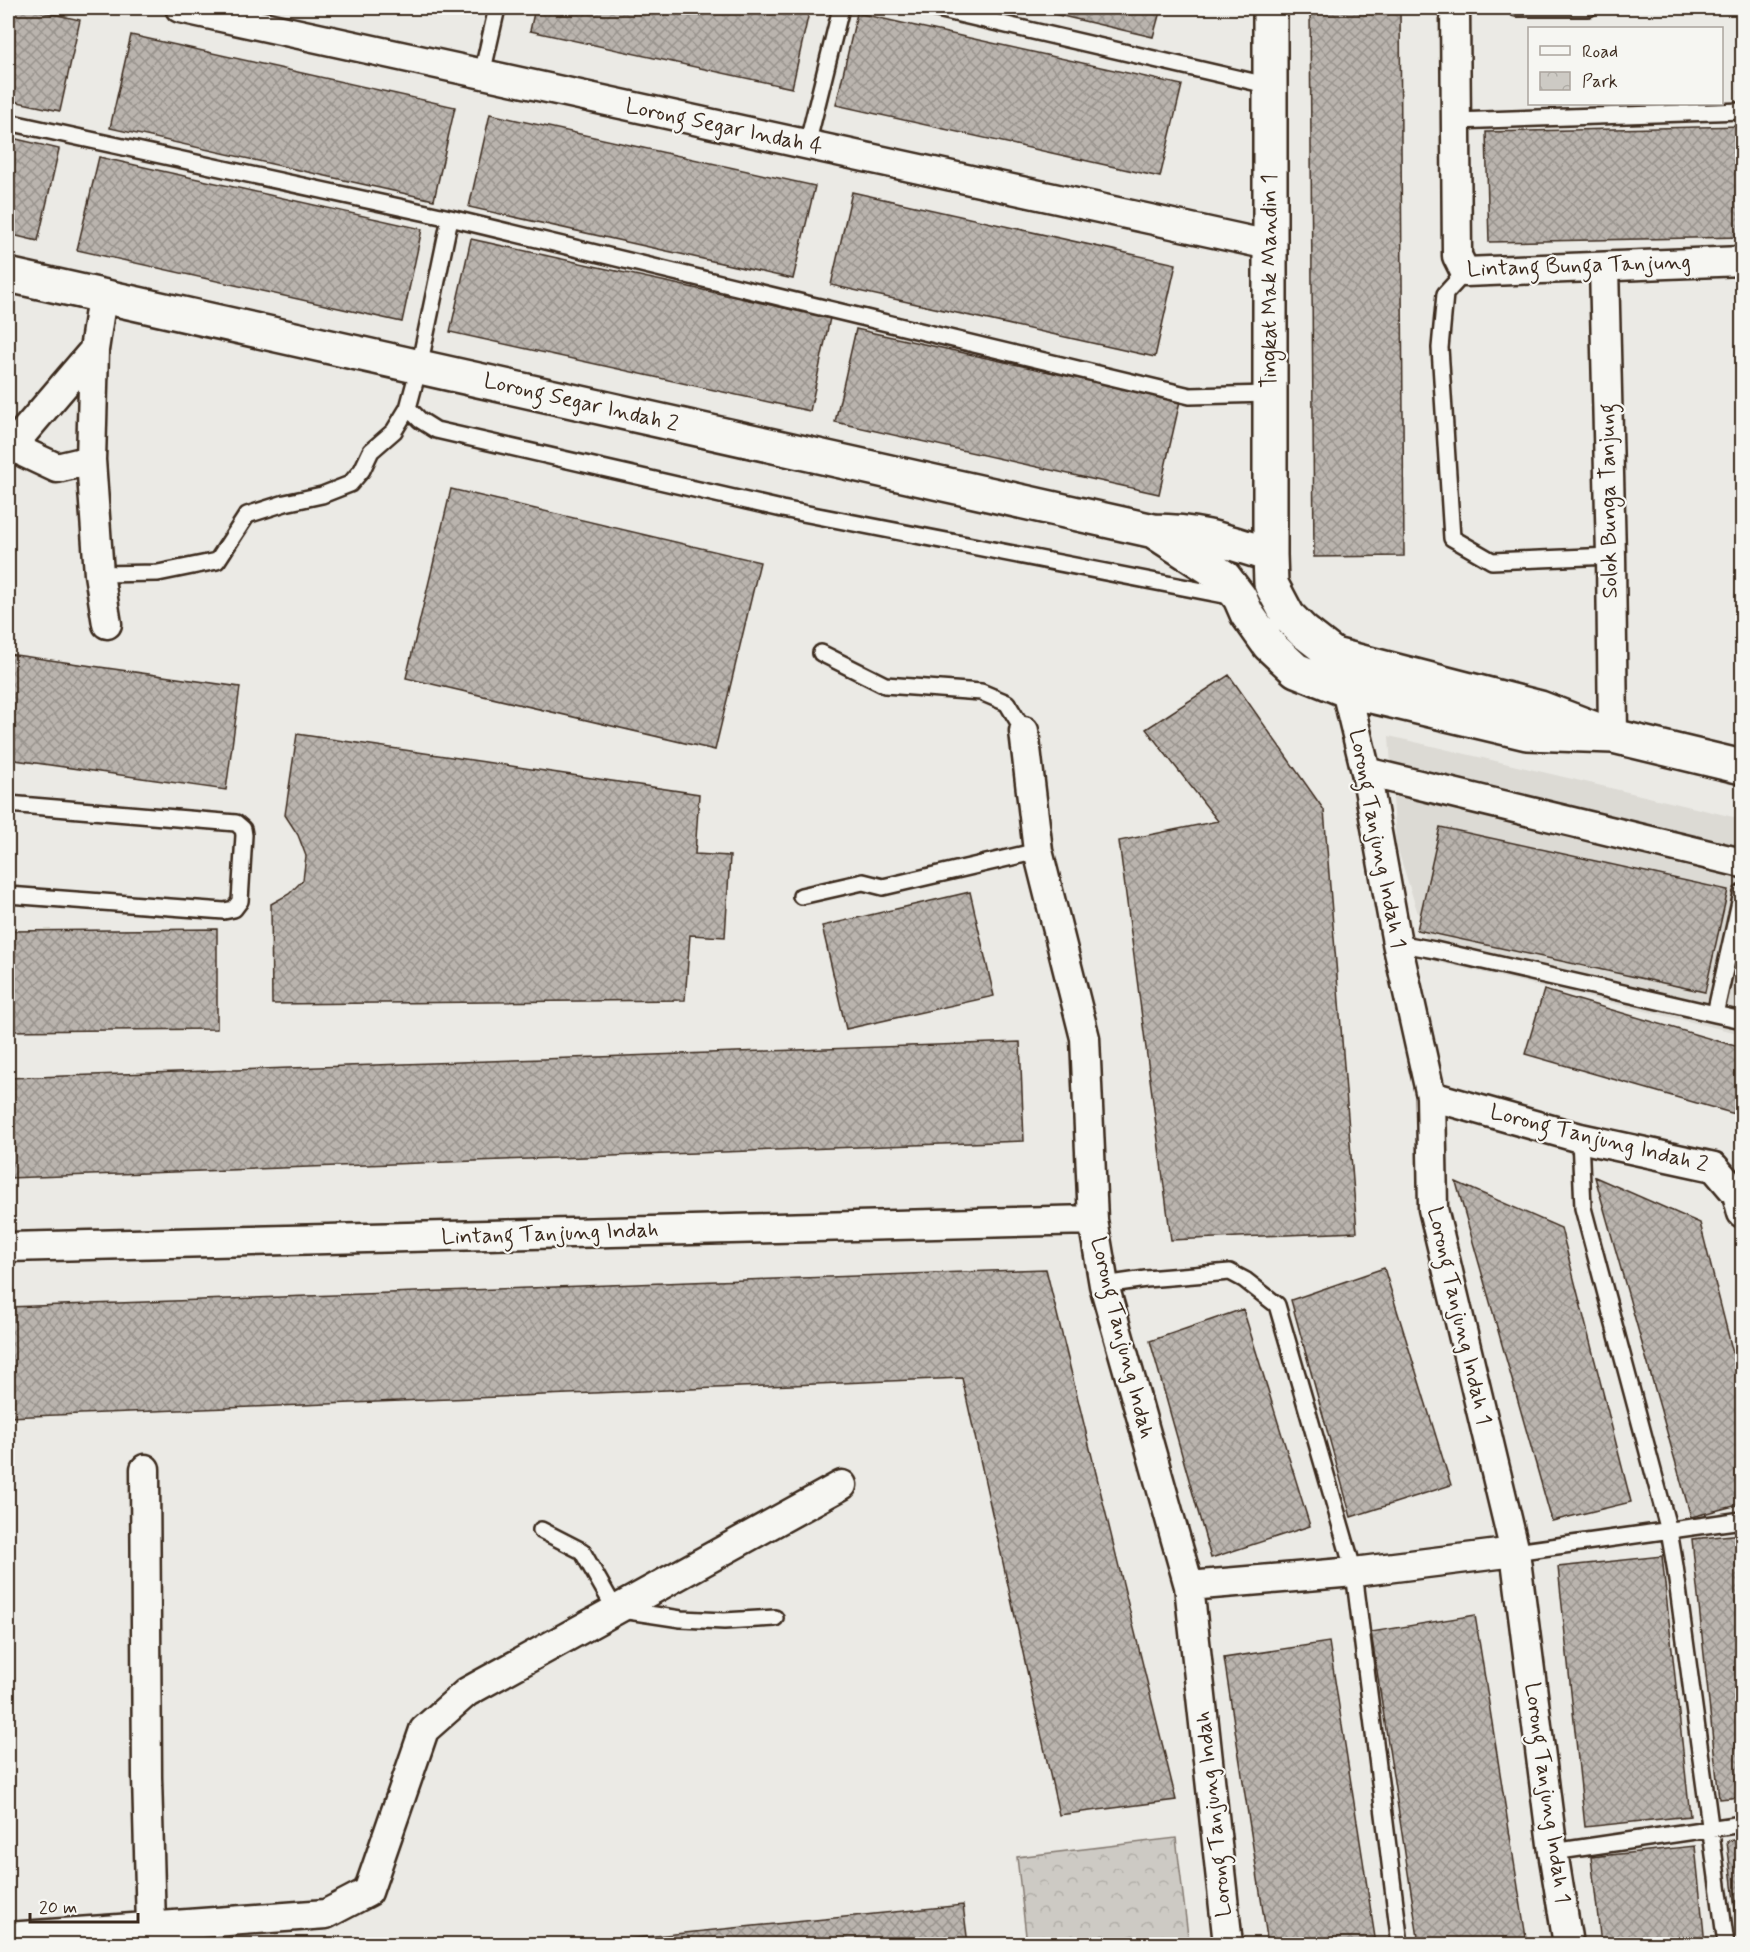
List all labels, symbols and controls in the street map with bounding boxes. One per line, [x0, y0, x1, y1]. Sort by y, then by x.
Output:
legend [1528, 27, 1723, 105]
text: Road [1582, 40, 1618, 64]
text: Park [1582, 70, 1618, 94]
street label: Lorong Segar Indah 4 [622, 92, 825, 165]
street label: Tingkat Mak Mandin 1 [1256, 174, 1287, 388]
street label: Lintang Bunga Tanjung [1467, 248, 1691, 287]
street label: Lorong Segar Indah 2 [480, 367, 681, 442]
street label: Solok Bunga Tanjung [1593, 403, 1628, 599]
street label: Lorong Tanjung Indah 1 [1339, 727, 1412, 952]
street label: Lorong Tanjung Indah 2 [1486, 1098, 1711, 1183]
street label: Lorong Tanjung Indah 1 [1417, 1204, 1498, 1428]
street label: Lintang Tanjung Indah [441, 1216, 659, 1255]
street label: Lorong Tanjung Indah [1080, 1234, 1161, 1443]
street label: Lorong Tanjung Indah 1 [1515, 1681, 1576, 1906]
street label: Lorong Tanjung Indah [1189, 1709, 1242, 1918]
scale bar [30, 1886, 138, 1924]
text: 20 m [39, 1896, 77, 1920]

